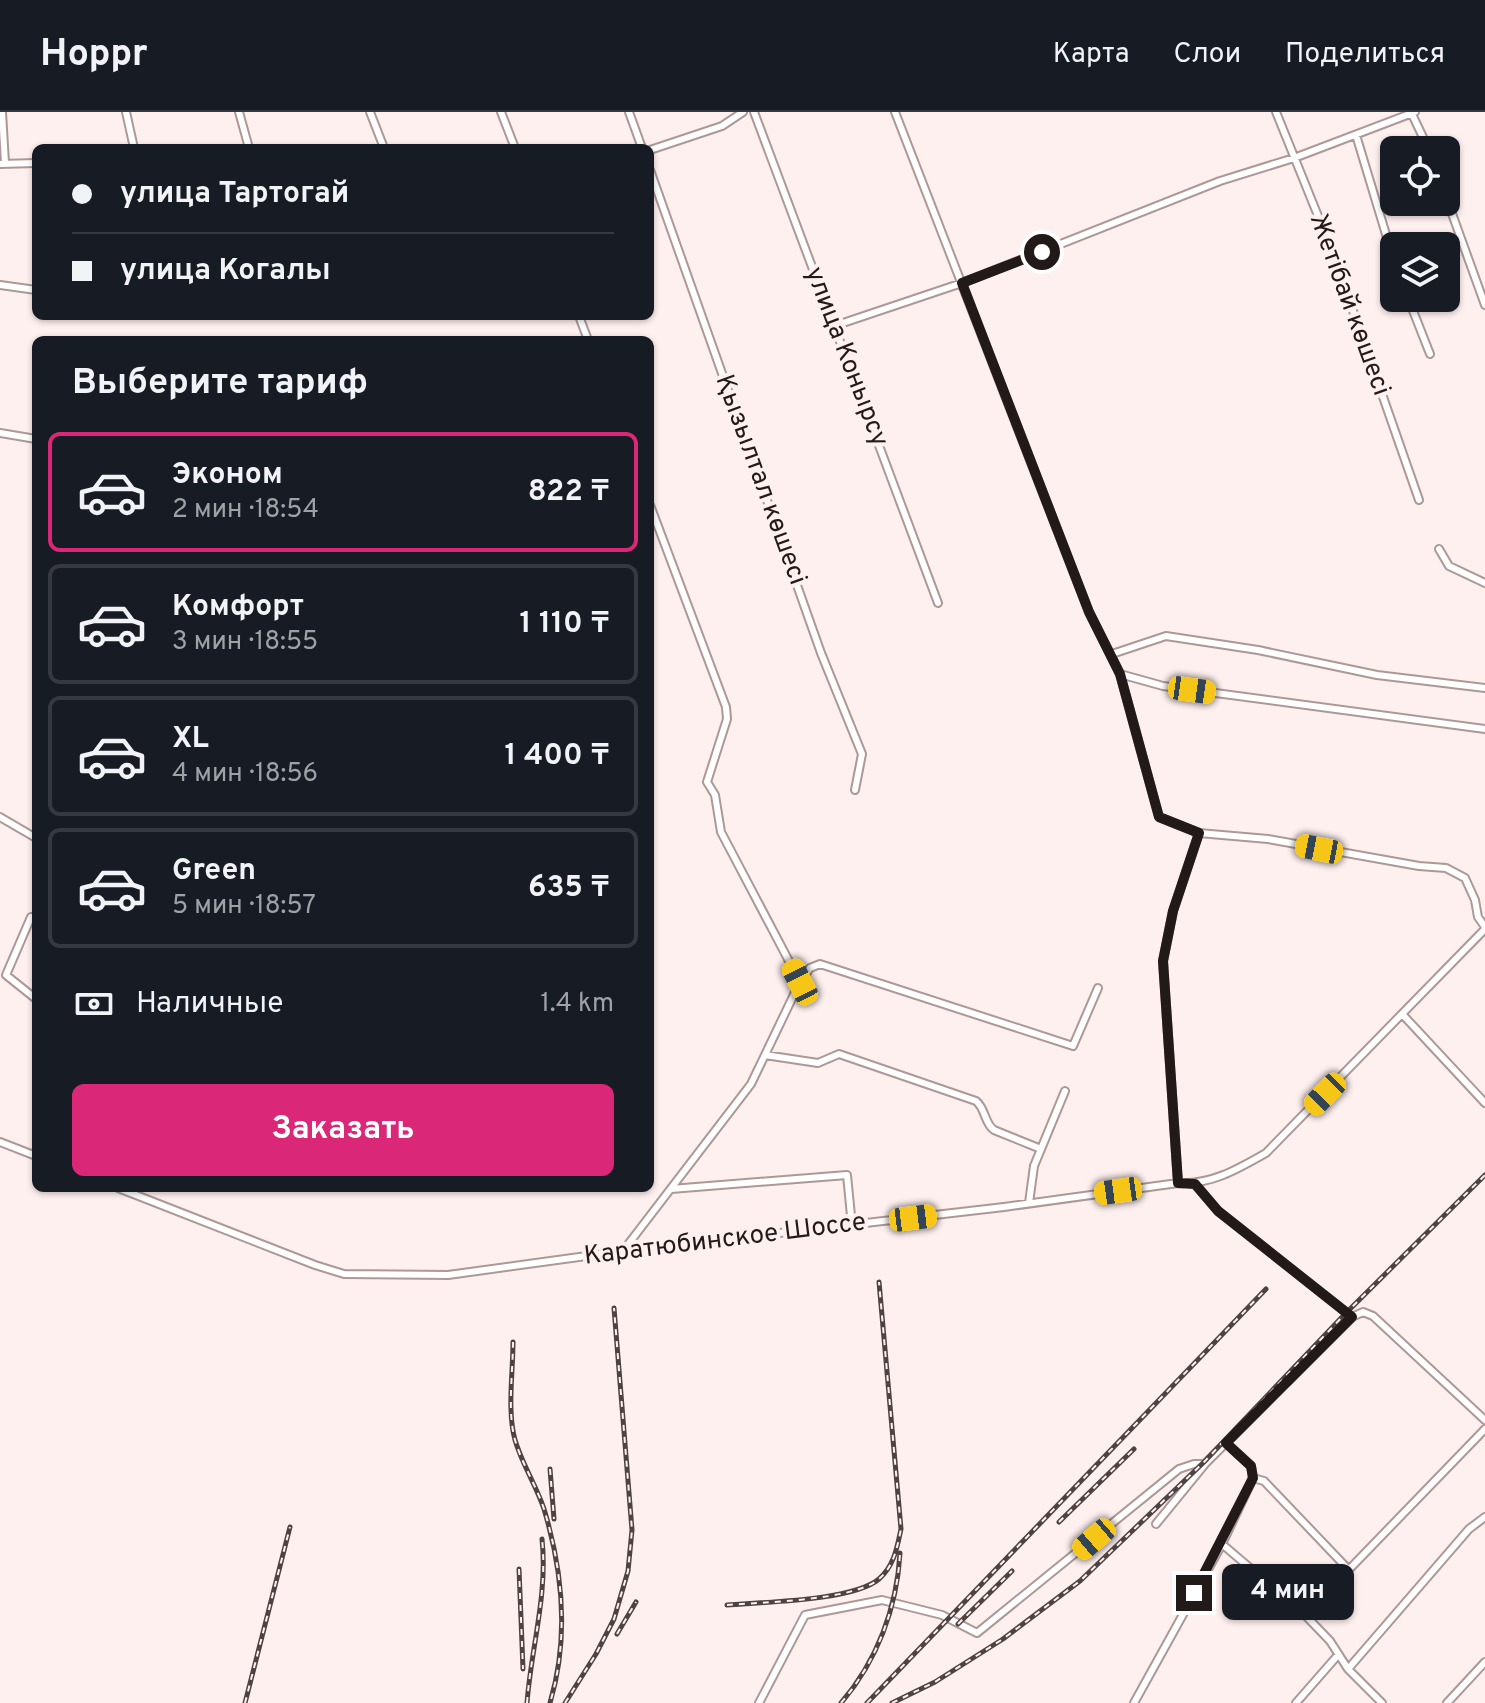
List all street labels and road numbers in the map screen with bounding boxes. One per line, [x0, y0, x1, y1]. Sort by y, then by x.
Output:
street label: Жетібай көшесі [1301, 210, 1397, 400]
street label: улица Конырсу [797, 262, 895, 452]
street label: Қызылтал көшесі [707, 370, 813, 590]
street label: Каратюбинское Шоссе [582, 1206, 868, 1274]

